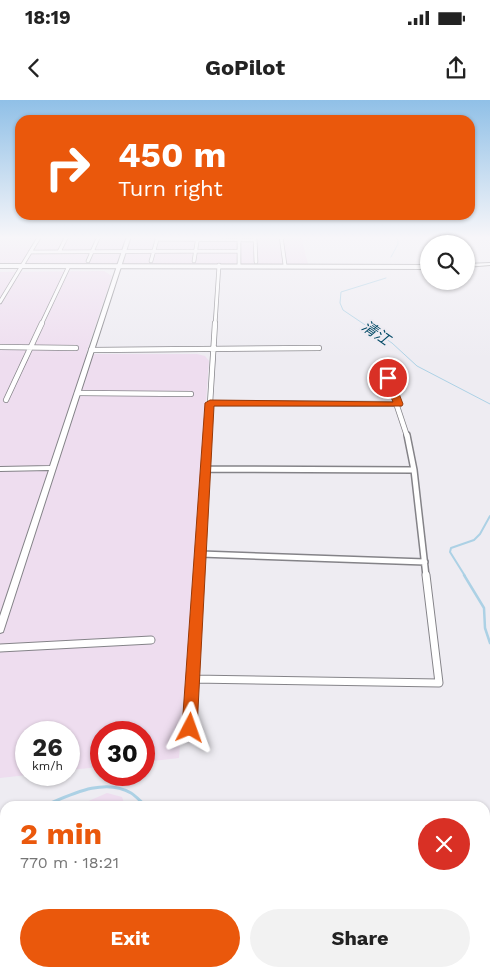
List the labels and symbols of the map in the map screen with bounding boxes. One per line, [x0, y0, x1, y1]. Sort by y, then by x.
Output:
water label: 清江 [359, 317, 395, 350]
pin [367, 357, 409, 399]
position arrow [163, 701, 215, 753]
speed limit sign: 30 [90, 721, 155, 786]

